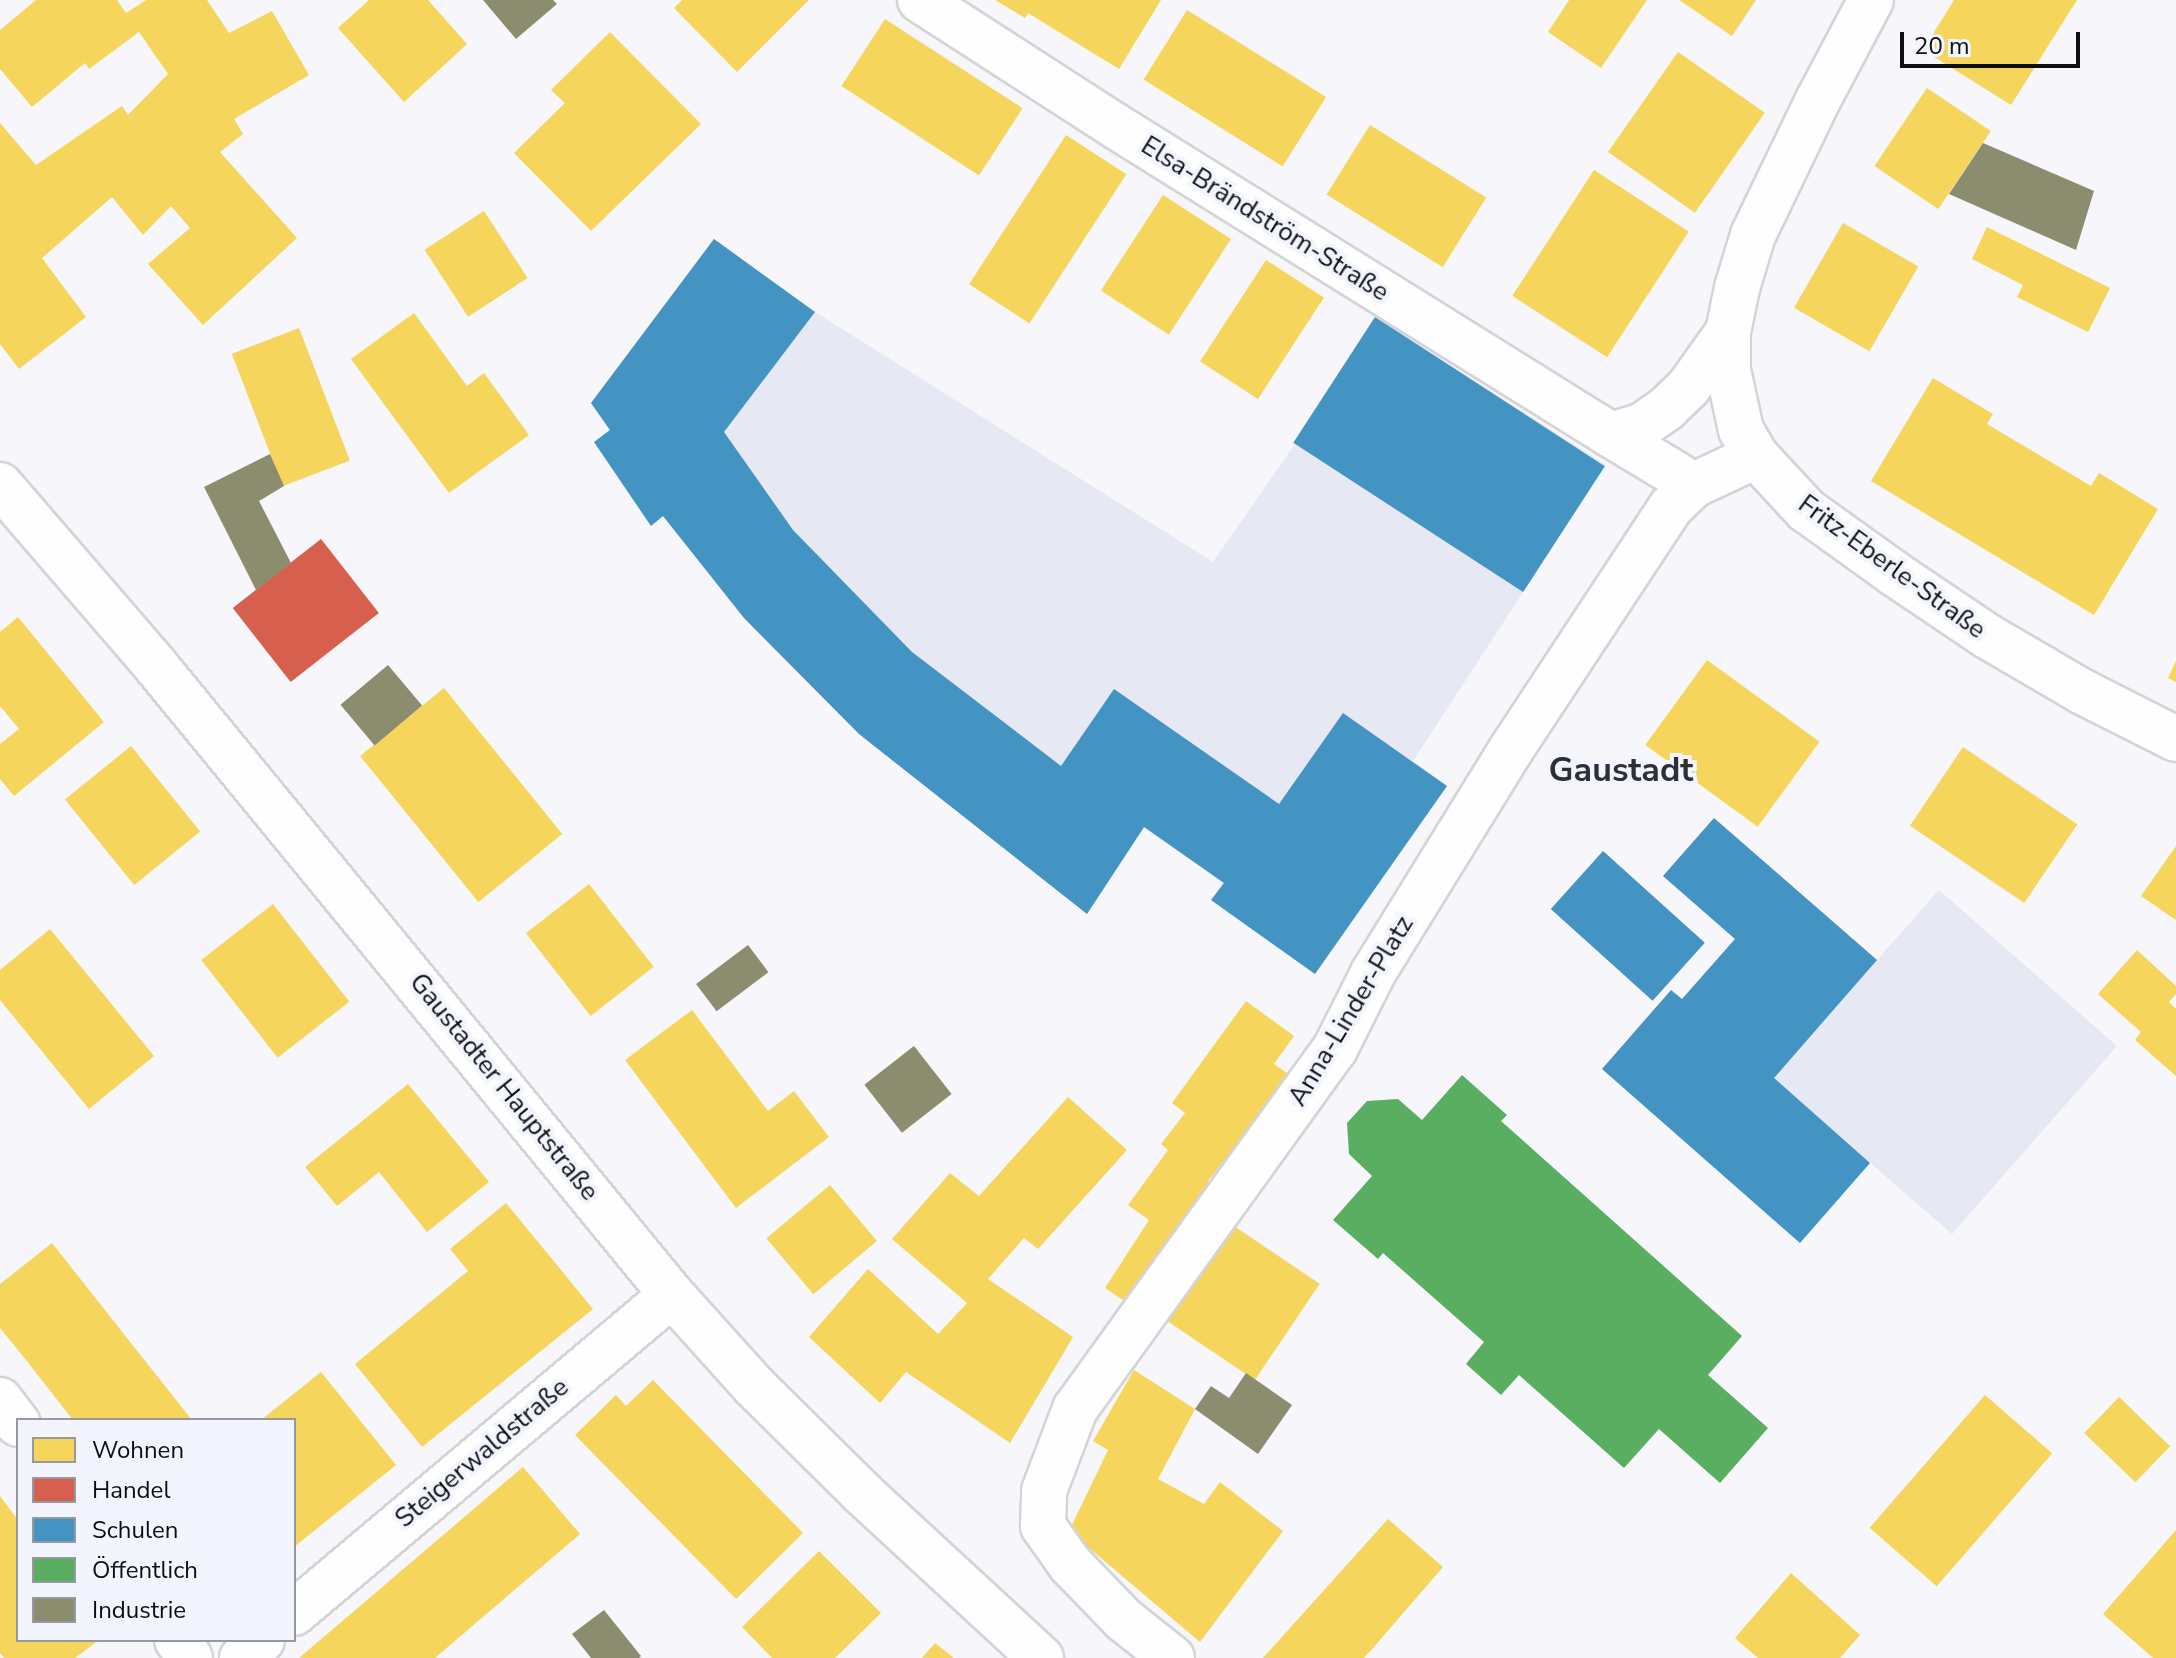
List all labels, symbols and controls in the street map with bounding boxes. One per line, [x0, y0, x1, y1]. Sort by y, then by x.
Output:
scale bar [1904, 16, 2084, 66]
text: 20 m [1914, 30, 1970, 62]
street label: Elsa-Brändström-Straße [1135, 130, 1395, 308]
street label: Fritz-Eberle-Straße [1792, 489, 1992, 645]
district label: Gaustadt [1549, 751, 1693, 791]
street label: Anna-Linder-Platz [1282, 910, 1420, 1112]
street label: Gaustadter Hauptstraße [403, 967, 605, 1207]
street label: Steigerwaldstraße [389, 1372, 575, 1534]
legend [16, 1418, 296, 1642]
text: Wohnen [92, 1434, 184, 1466]
text: Handel [92, 1474, 170, 1506]
text: Schulen [92, 1514, 178, 1546]
text: Öffentlich [92, 1554, 198, 1586]
text: Industrie [92, 1594, 186, 1626]

